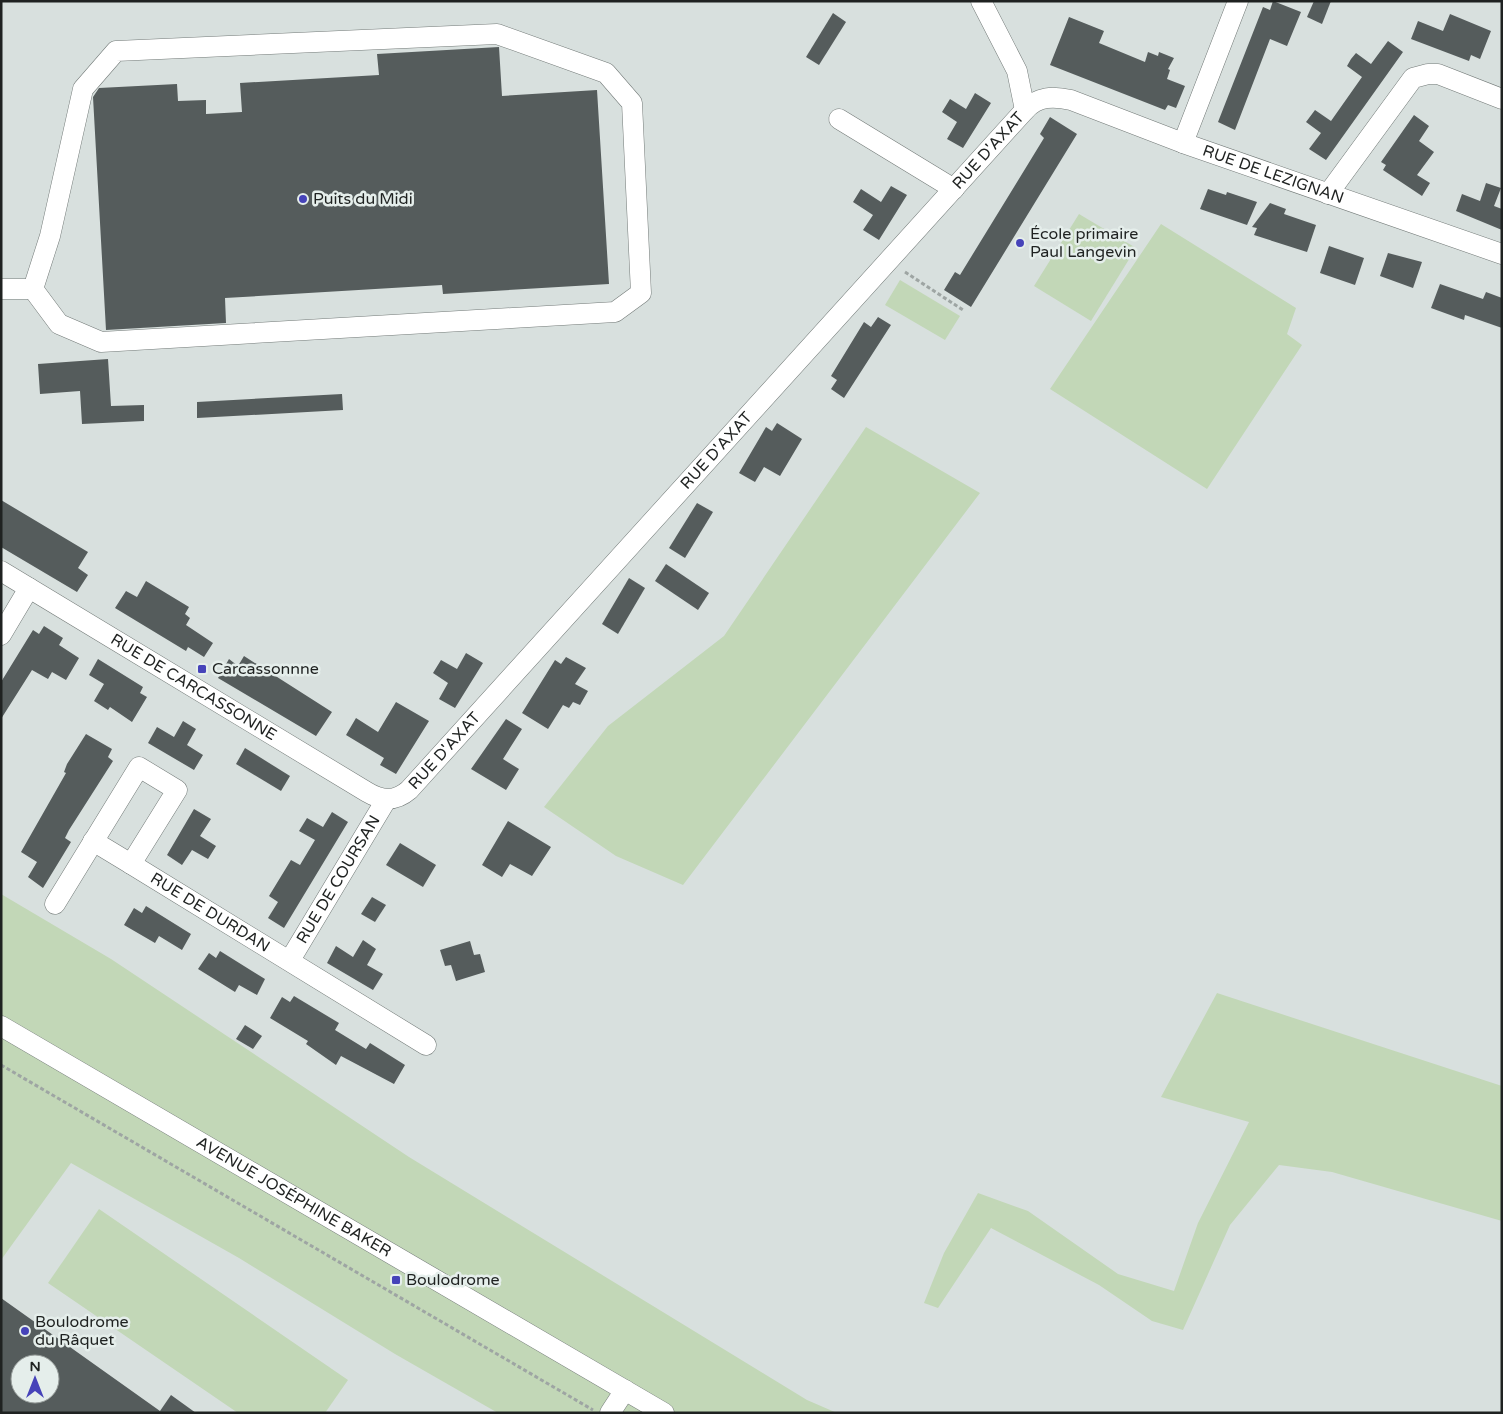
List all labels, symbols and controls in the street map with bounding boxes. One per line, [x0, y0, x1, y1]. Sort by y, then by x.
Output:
street label: RUE D'AXAT [948, 107, 1029, 194]
street label: RUE DE LEZIGNAN [1200, 141, 1347, 208]
place label: Puits du Midi [313, 189, 413, 209]
marker: Puits du Midi [297, 193, 309, 205]
place label: École primaire Paul Langevin [1030, 224, 1138, 262]
marker: École primaire Paul Langevin [1014, 237, 1026, 249]
street label: RUE D'AXAT [676, 408, 757, 494]
street label: RUE DE CARCASSONNE [107, 629, 280, 745]
place label: Carcassonnne [212, 659, 319, 679]
marker: Carcassonnne [196, 663, 208, 675]
street label: RUE D'AXAT [404, 708, 485, 794]
street label: RUE DE COURSAN [292, 811, 385, 947]
street label: RUE DE DURDAN [147, 868, 273, 957]
street label: AVENUE JOSÉPHINE BAKER [193, 1132, 395, 1262]
place label: Boulodrome [406, 1270, 500, 1290]
marker: Boulodrome [390, 1274, 402, 1286]
place label: Boulodrome du Râquet [35, 1312, 129, 1350]
marker: Boulodrome du Râquet [19, 1325, 31, 1337]
north arrow [10, 1354, 60, 1404]
text: N [29, 1358, 41, 1375]

